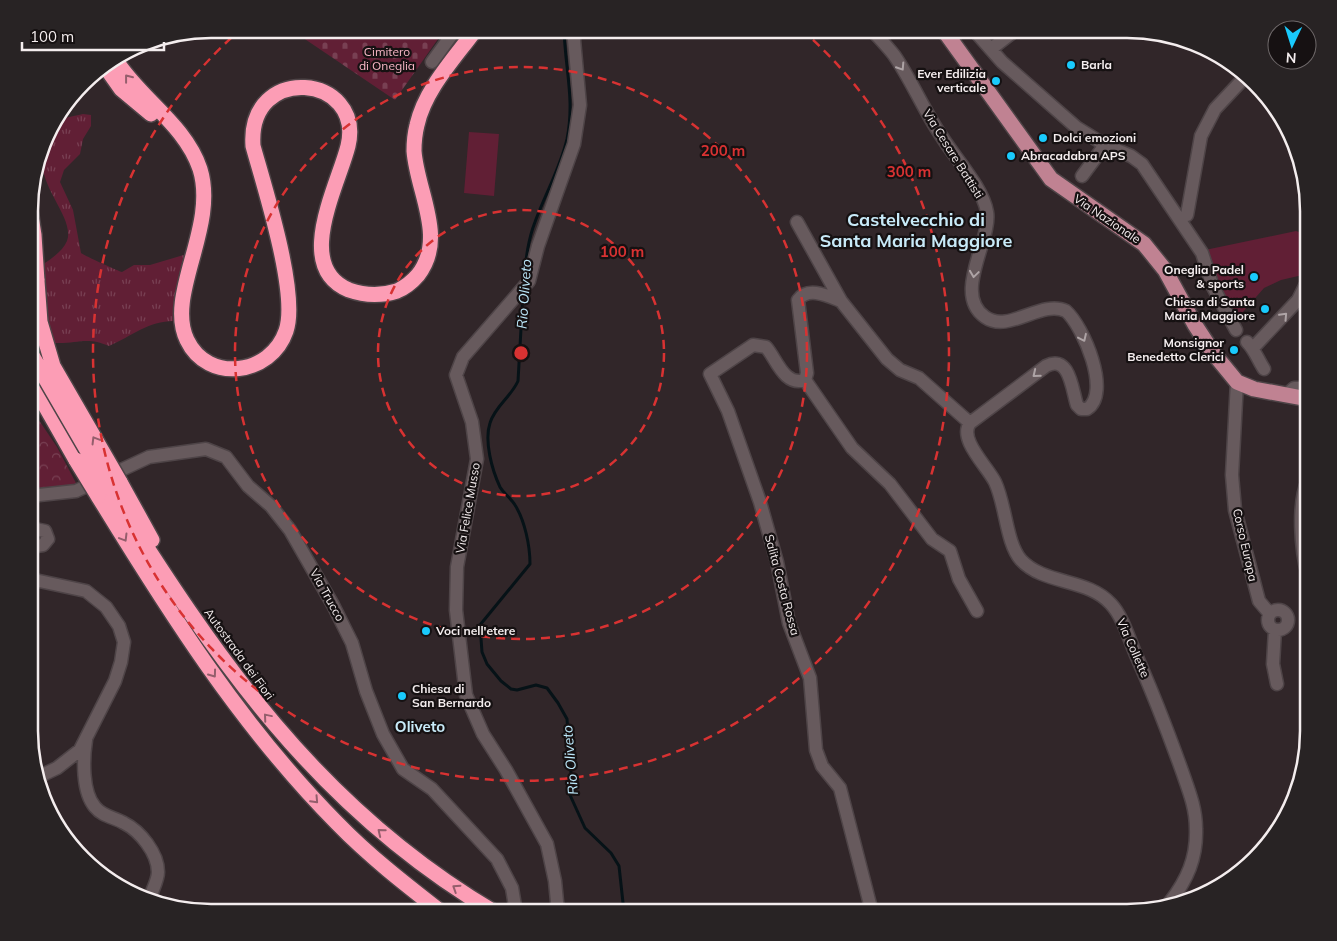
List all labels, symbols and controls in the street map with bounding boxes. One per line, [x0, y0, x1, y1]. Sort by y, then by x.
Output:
scale bar [22, 20, 165, 52]
north arrow [1267, 20, 1317, 70]
text: 100 m [30, 27, 74, 46]
park label: Cimitero di Oneglia [359, 44, 415, 73]
text: N [1285, 49, 1297, 67]
place label: Barla [1081, 57, 1112, 72]
marker: Barla [1065, 59, 1077, 71]
one-way arrow [895, 62, 905, 71]
place label: Ever Edilizia verticale [917, 66, 986, 95]
one-way arrow [125, 74, 134, 83]
marker: Ever Edilizia verticale [990, 75, 1002, 87]
street label: Via Cesare Battisti [920, 106, 987, 201]
place label: Dolci emozioni [1053, 130, 1136, 145]
marker: Dolci emozioni [1037, 132, 1049, 144]
text: 200 m [701, 141, 745, 160]
place label: Abracadabra APS [1021, 148, 1126, 163]
marker: Abracadabra APS [1005, 150, 1017, 162]
text: 300 m [887, 162, 931, 181]
street label: Via Nazionale [1071, 191, 1144, 246]
district label: Castelvecchio di Santa Maria Maggiore [820, 208, 1012, 252]
text: 100 m [600, 242, 644, 261]
water label: Rio Oliveto [513, 258, 535, 329]
place label: Oneglia Padel & sports [1164, 262, 1244, 291]
one-way arrow [969, 271, 980, 279]
marker: Oneglia Padel & sports [1248, 271, 1260, 283]
place label: Chiesa di Santa Maria Maggiore [1164, 294, 1255, 323]
marker: Chiesa di Santa Maria Maggiore [1259, 303, 1271, 315]
one-way arrow [1278, 313, 1287, 322]
one-way arrow [1077, 333, 1087, 342]
place label: Monsignor Benedetto Clerici [1127, 335, 1224, 364]
centre of rings [512, 344, 530, 362]
marker: Monsignor Benedetto Clerici [1228, 344, 1240, 356]
one-way arrow [1032, 368, 1041, 377]
one-way arrow [92, 436, 102, 445]
street label: Via Felice Musso [452, 461, 483, 554]
street label: Corso Europa [1230, 507, 1261, 583]
one-way arrow [117, 532, 127, 541]
street label: Salita Costa Rossa [762, 533, 803, 637]
street label: Via Trucco [307, 566, 348, 624]
street label: Autostrada dei Fiori [201, 605, 278, 702]
street label: Via Collette [1114, 616, 1153, 680]
place label: Voci nell'etere [435, 623, 516, 638]
marker: Voci nell'etere [420, 625, 432, 637]
one-way arrow [207, 668, 215, 677]
place label: Chiesa di San Bernardo [412, 681, 491, 710]
marker: Chiesa di San Bernardo [396, 690, 408, 702]
one-way arrow [264, 714, 272, 723]
district label: Oliveto [395, 717, 445, 736]
water label: Rio Oliveto [558, 724, 582, 796]
one-way arrow [309, 794, 318, 803]
one-way arrow [378, 829, 387, 837]
one-way arrow [452, 885, 461, 894]

